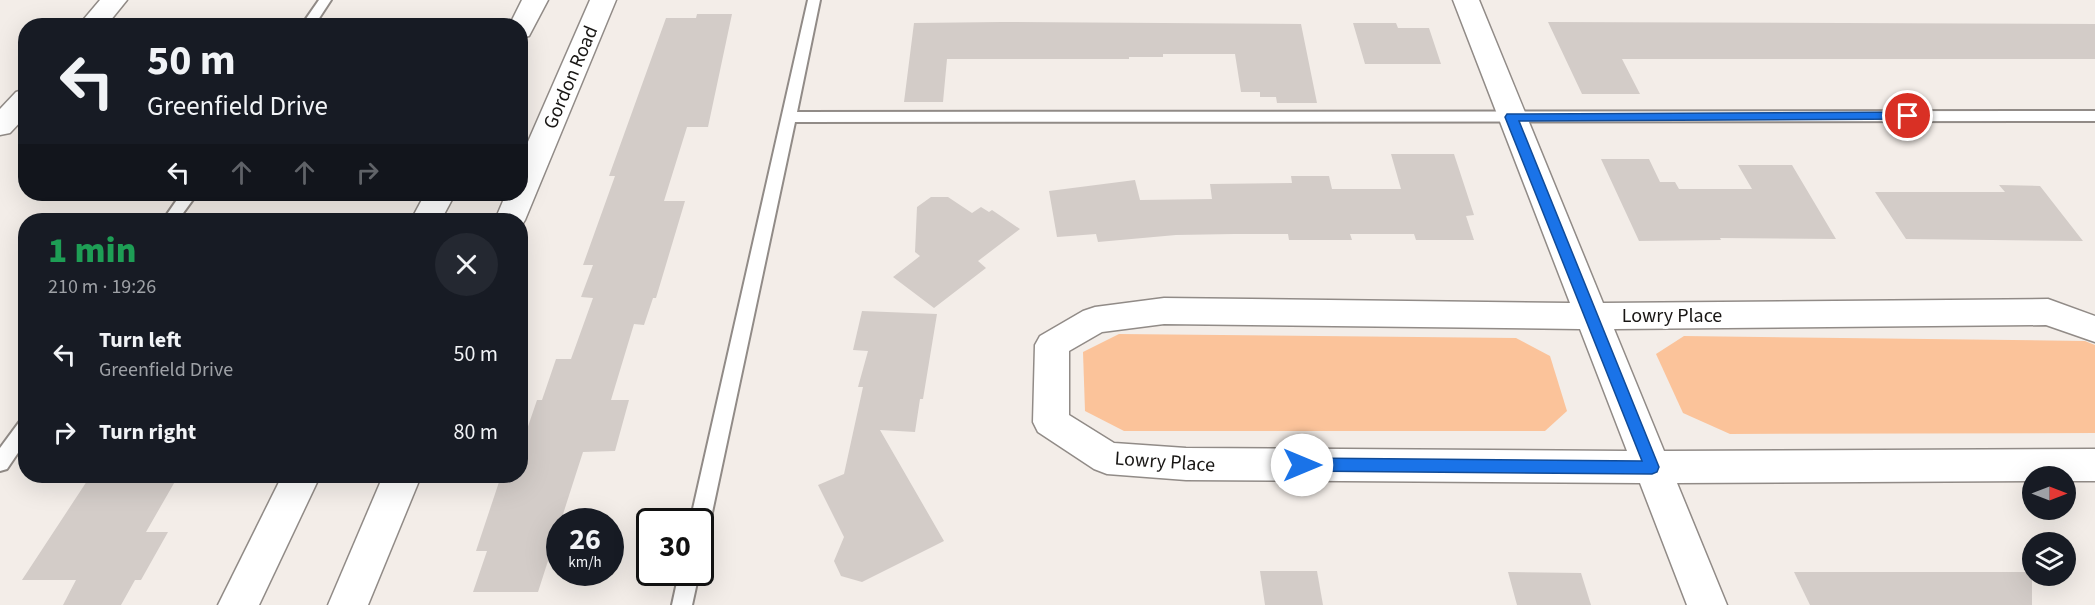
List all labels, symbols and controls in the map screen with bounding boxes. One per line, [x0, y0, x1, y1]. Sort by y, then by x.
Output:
street label: Gordon Road [537, 21, 605, 133]
text: 50 m [147, 31, 236, 91]
icon: left [48, 42, 126, 120]
text: Greenfield Drive [147, 87, 328, 126]
pin [1882, 90, 1933, 141]
icon: arrive [1891, 99, 1924, 132]
icon: left [162, 156, 195, 189]
icon: ahead [225, 156, 258, 189]
icon: ahead [288, 156, 321, 189]
icon: right [351, 156, 384, 189]
text: 1 min [48, 225, 136, 276]
button: close [435, 233, 498, 296]
text: 210 m · 19:26 [48, 273, 156, 301]
street label: Lowry Place [1622, 302, 1722, 330]
text: Turn left [99, 324, 181, 356]
icon: left [48, 338, 81, 371]
text: 50 m [453, 338, 498, 370]
text: Greenfield Drive [99, 356, 233, 384]
icon: right [48, 416, 81, 449]
text: Turn right [99, 416, 196, 448]
text: 80 m [453, 416, 498, 448]
position arrow [1270, 433, 1334, 497]
street label: Lowry Place [1114, 445, 1216, 479]
north arrow [2022, 466, 2076, 520]
map controls [2022, 466, 2076, 586]
speed limit sign: 30 [636, 508, 714, 586]
text: 26 [569, 518, 601, 561]
button: layers [2022, 532, 2076, 586]
text: km/h [568, 552, 602, 573]

